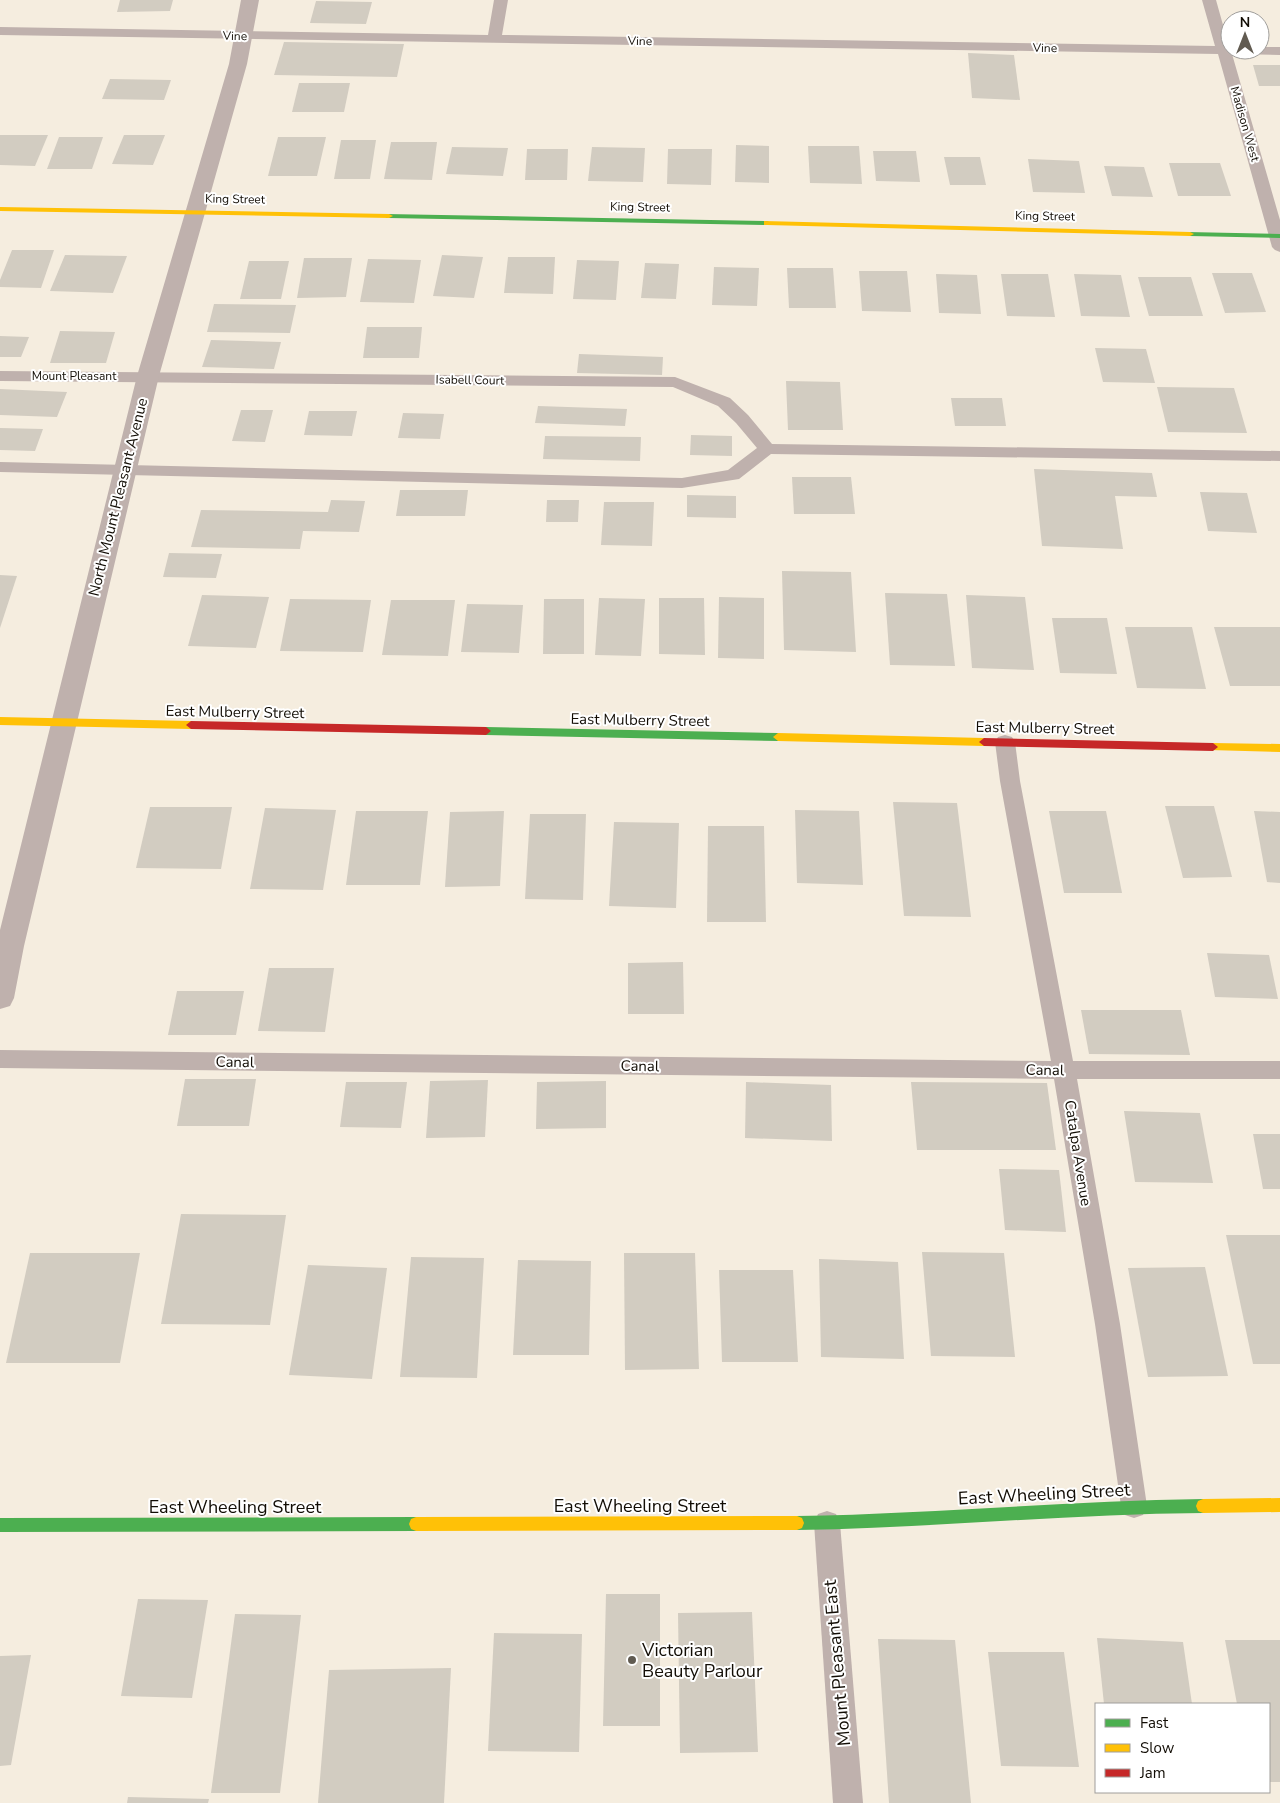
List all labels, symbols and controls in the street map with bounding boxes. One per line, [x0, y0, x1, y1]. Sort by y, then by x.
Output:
north arrow [1220, 10, 1270, 60]
text: N [1240, 13, 1250, 32]
street label: Vine [222, 28, 247, 44]
street label: Vine [627, 33, 652, 49]
street label: Vine [1032, 40, 1057, 56]
street label: Madison West [1227, 85, 1264, 164]
street label: King Street [205, 190, 266, 208]
street label: King Street [610, 198, 671, 216]
street label: King Street [1015, 207, 1076, 225]
street label: Mount Pleasant [32, 368, 117, 384]
street label: Isabell Court [436, 371, 505, 389]
street label: North Mount Pleasant Avenue [84, 396, 152, 598]
street label: East Mulberry Street [165, 701, 305, 723]
street label: East Mulberry Street [570, 709, 710, 731]
street label: East Mulberry Street [975, 717, 1115, 739]
street label: Canal [215, 1052, 255, 1072]
street label: Canal [620, 1056, 660, 1076]
street label: Canal [1025, 1060, 1065, 1080]
street label: Catalpa Avenue [1060, 1099, 1096, 1207]
street label: East Wheeling Street [957, 1477, 1131, 1511]
street label: East Wheeling Street [554, 1494, 727, 1518]
street label: East Wheeling Street [149, 1495, 322, 1519]
street label: Mount Pleasant East [818, 1578, 856, 1747]
place label: Victorian Beauty Parlour [641, 1638, 763, 1683]
marker: Victorian Beauty Parlour [626, 1654, 638, 1666]
legend [1095, 1703, 1270, 1793]
text: Fast [1140, 1713, 1169, 1733]
text: Slow [1140, 1738, 1175, 1758]
text: Jam [1139, 1763, 1166, 1783]

